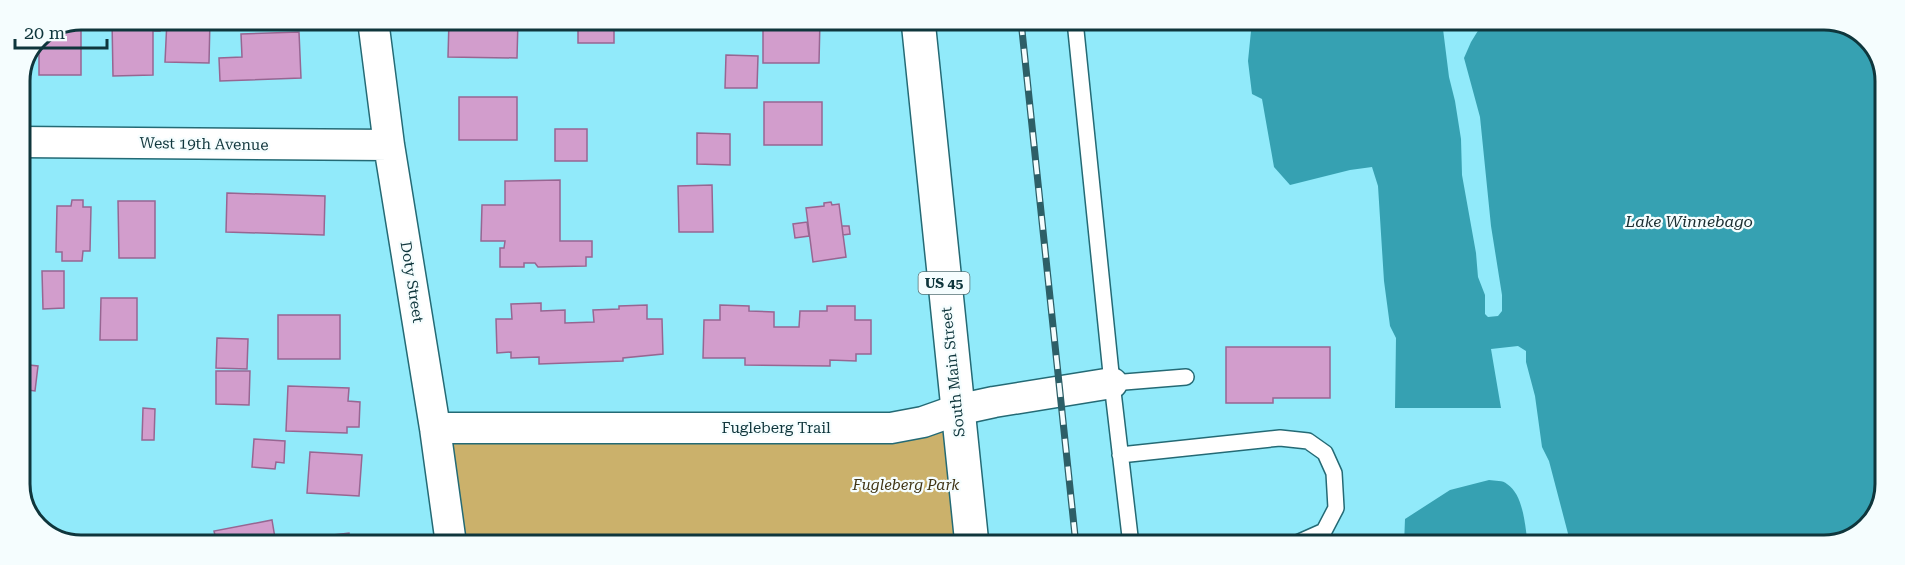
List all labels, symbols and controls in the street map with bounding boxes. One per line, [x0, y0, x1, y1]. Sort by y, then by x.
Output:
scale bar [15, 12, 106, 50]
text: 20 m [24, 22, 65, 43]
street label: West 19th Avenue [139, 134, 269, 154]
water label: Lake Winnebago [1624, 212, 1753, 231]
street label: Doty Street [397, 240, 427, 324]
road number: US 45 [918, 272, 970, 294]
street label: South Main Street [937, 306, 969, 438]
street label: Fugleberg Trail [721, 419, 831, 437]
park label: Fugleberg Park [852, 476, 960, 494]

